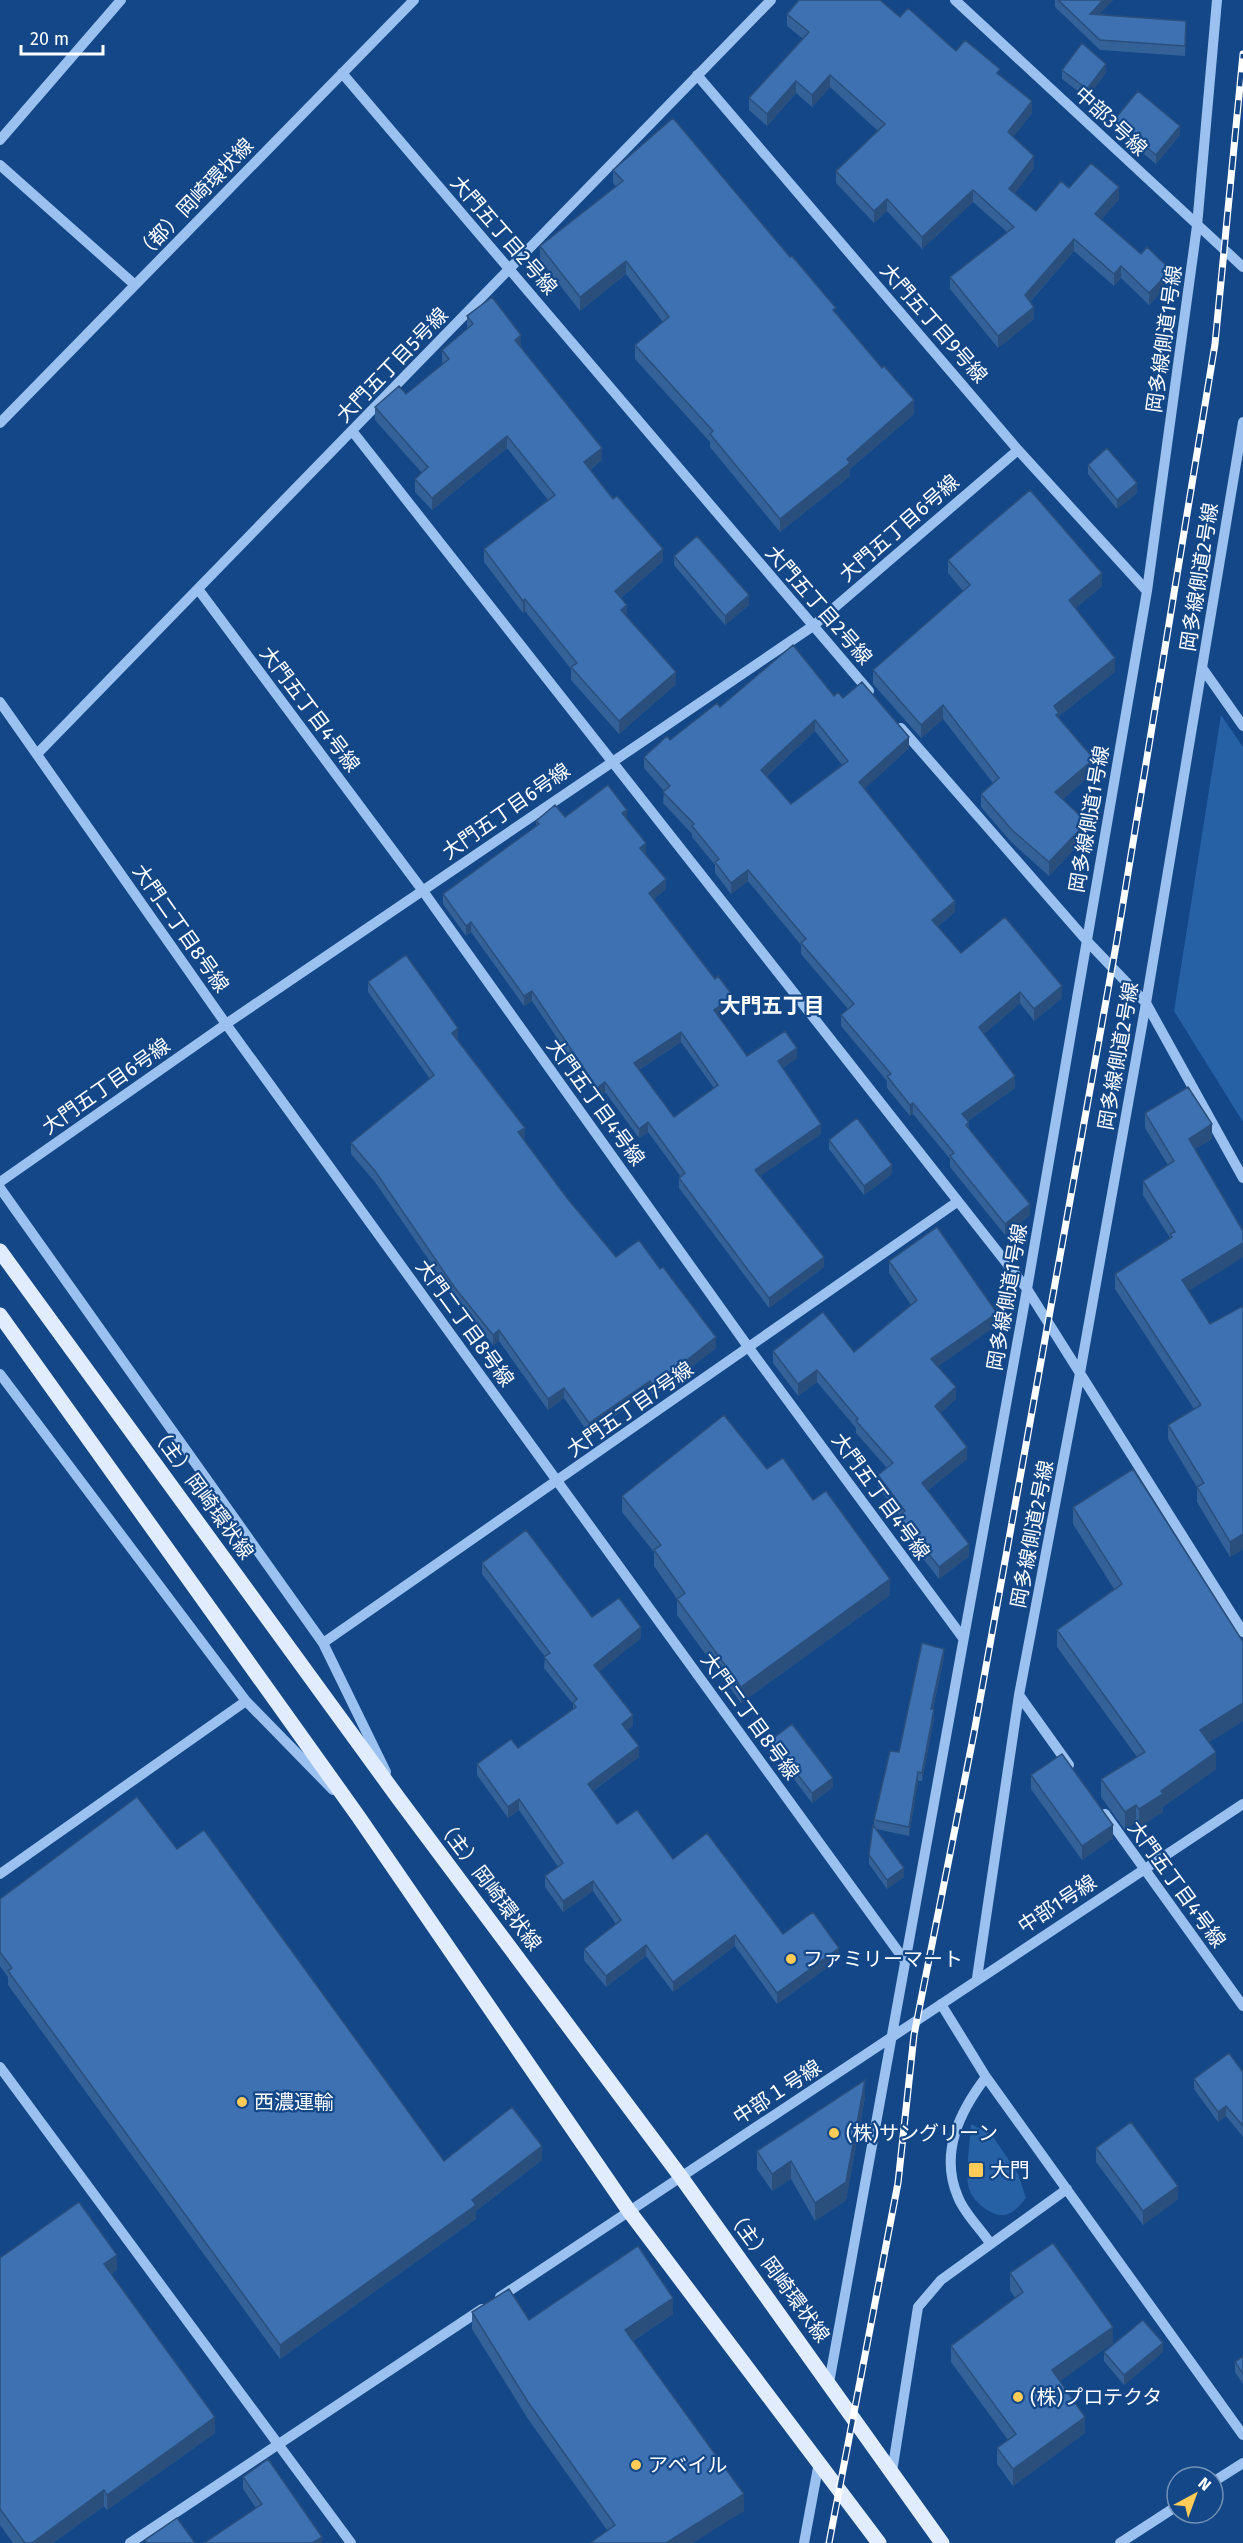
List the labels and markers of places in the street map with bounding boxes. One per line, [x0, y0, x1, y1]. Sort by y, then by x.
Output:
place label: ファミリーマート [803, 1947, 963, 1971]
marker: ファミリーマート [784, 1952, 798, 1966]
place label: 西濃運輸 [254, 2090, 334, 2114]
marker: 西濃運輸 [235, 2095, 249, 2109]
place label: (株)サングリーン [846, 2121, 998, 2145]
marker: (株)サングリーン [827, 2126, 841, 2140]
place label: 大門 [990, 2158, 1030, 2182]
marker: 大門 [967, 2161, 985, 2179]
place label: (株)プロテクタ [1030, 2385, 1162, 2409]
marker: (株)プロテクタ [1011, 2390, 1025, 2404]
place label: アベイル [648, 2453, 728, 2477]
marker: アベイル [629, 2458, 643, 2472]

